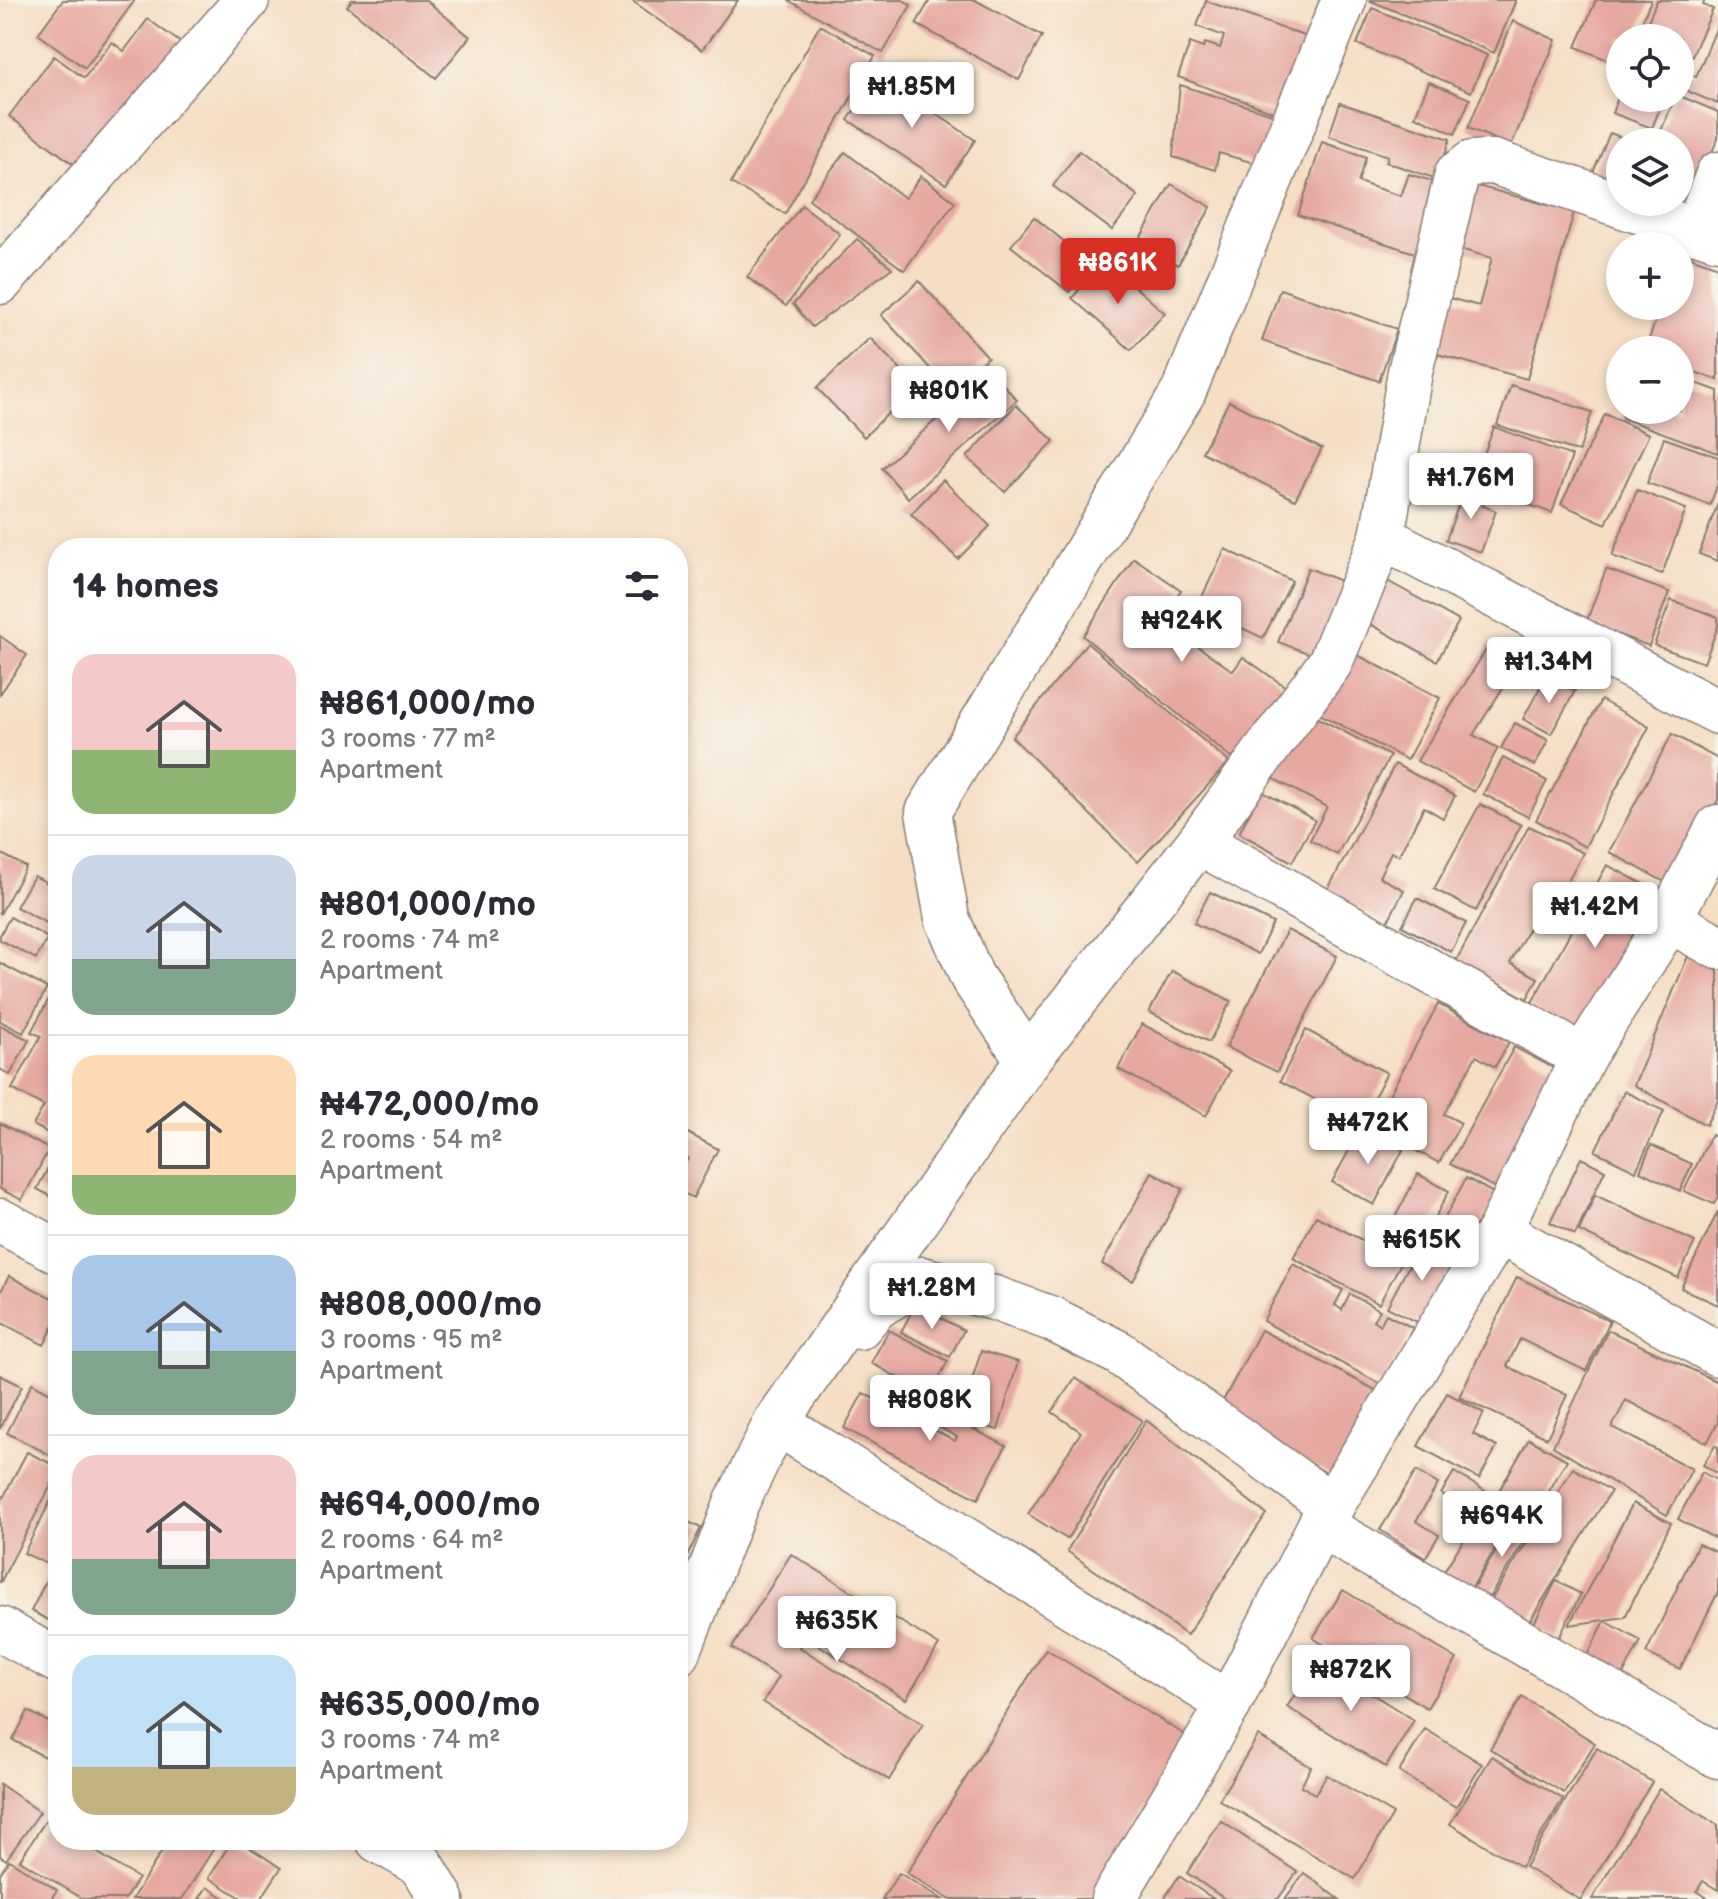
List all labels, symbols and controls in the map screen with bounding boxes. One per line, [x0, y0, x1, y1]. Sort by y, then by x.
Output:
map controls [1606, 24, 1694, 424]
button: locate [1606, 24, 1694, 112]
pin: ₦1.85M [847, 62, 977, 130]
text: ₦1.85M [868, 72, 956, 103]
button: layers [1606, 128, 1694, 216]
button: + [1606, 232, 1694, 320]
pin: ₦861K [1062, 238, 1174, 306]
text: ₦861K [1079, 248, 1157, 279]
button: − [1606, 336, 1694, 424]
pin: ₦801K [893, 366, 1005, 434]
text: ₦801K [909, 376, 989, 407]
pin: ₦1.76M [1406, 453, 1536, 521]
text: ₦1.76M [1427, 463, 1515, 494]
icon: filters [620, 564, 664, 608]
text: 14 homes [72, 566, 219, 607]
pin: ₦924K [1126, 596, 1238, 664]
text: ₦924K [1141, 606, 1223, 637]
pin: ₦1.34M [1484, 637, 1614, 705]
text: ₦1.34M [1505, 647, 1593, 678]
text: ₦861,000/mo [320, 683, 535, 724]
icon: home [136, 686, 232, 782]
text: 3 rooms · 77 m² [320, 724, 496, 755]
text: Apartment [320, 755, 443, 786]
pin: ₦1.42M [1530, 882, 1660, 950]
text: ₦801,000/mo [320, 884, 536, 925]
icon: home [136, 887, 232, 983]
text: ₦1.42M [1551, 892, 1639, 923]
text: 2 rooms · 74 m² [320, 925, 500, 956]
text: Apartment [320, 956, 443, 987]
text: ₦472,000/mo [320, 1084, 539, 1125]
icon: home [136, 1087, 232, 1183]
pin: ₦472K [1312, 1098, 1424, 1166]
text: ₦472K [1327, 1108, 1409, 1139]
text: 2 rooms · 54 m² [320, 1125, 503, 1156]
text: Apartment [320, 1156, 443, 1187]
pin: ₦615K [1366, 1215, 1478, 1283]
text: ₦615K [1383, 1225, 1461, 1256]
pin: ₦1.28M [867, 1263, 997, 1331]
text: ₦1.28M [887, 1273, 977, 1304]
text: ₦808,000/mo [320, 1284, 542, 1325]
icon: home [136, 1287, 232, 1383]
text: 3 rooms · 95 m² [320, 1325, 502, 1356]
text: Apartment [320, 1356, 443, 1387]
pin: ₦808K [874, 1375, 986, 1443]
text: ₦808K [888, 1385, 972, 1416]
text: ₦694,000/mo [320, 1484, 541, 1525]
icon: home [136, 1487, 232, 1583]
pin: ₦694K [1446, 1491, 1558, 1559]
text: ₦694K [1461, 1501, 1543, 1532]
text: 2 rooms · 64 m² [320, 1525, 504, 1556]
text: Apartment [320, 1556, 443, 1587]
pin: ₦635K [781, 1596, 893, 1664]
text: ₦635K [796, 1606, 878, 1637]
pin: ₦872K [1295, 1645, 1407, 1713]
text: ₦872K [1310, 1655, 1392, 1686]
text: ₦635,000/mo [320, 1684, 540, 1725]
icon: home [136, 1687, 232, 1783]
text: 3 rooms · 74 m² [320, 1725, 500, 1756]
text: Apartment [320, 1756, 443, 1787]

